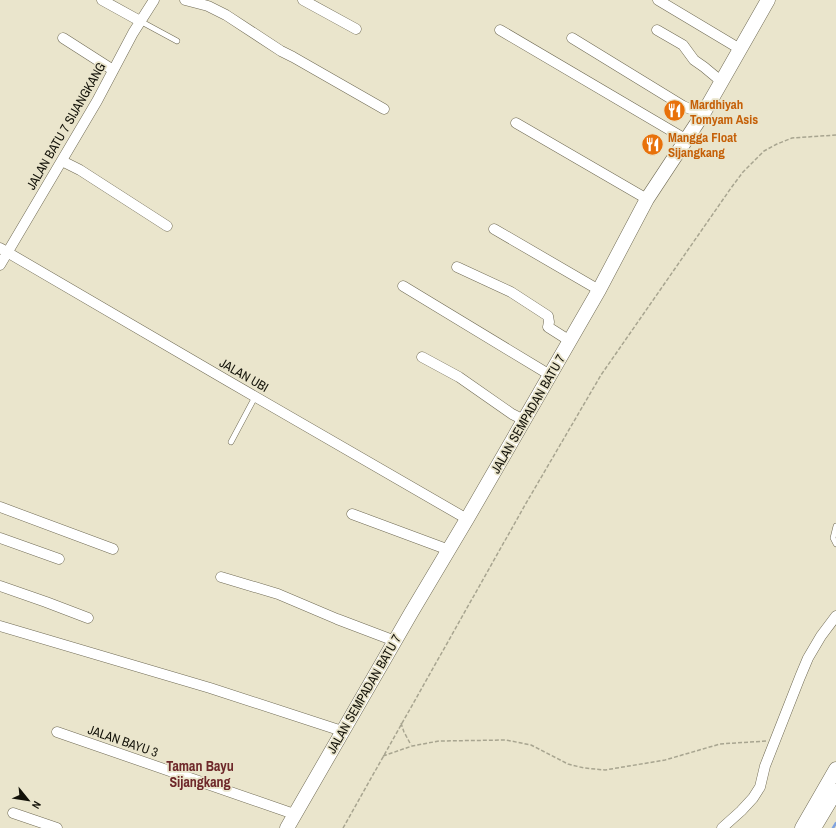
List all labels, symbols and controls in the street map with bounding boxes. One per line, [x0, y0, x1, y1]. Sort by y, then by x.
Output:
street label: JALAN BATU 7 SIJANGKANG [23, 59, 109, 193]
place label: Mardhiyah Tomyam Asis [690, 96, 758, 128]
restaurant icon: Mardhiyah Tomyam Asis [662, 98, 688, 124]
place label: Mangga Float Sijangkang [668, 129, 737, 161]
restaurant icon: Mangga Float Sijangkang [640, 131, 666, 157]
street label: JALAN SEMPADAN BATU 7 [487, 351, 569, 477]
street label: JALAN UBI [216, 354, 272, 396]
street label: JALAN SEMPADAN BATU 7 [323, 631, 405, 757]
street label: JALAN BAYU 3 [86, 721, 160, 761]
district label: Taman Bayu Sijangkang [166, 757, 234, 791]
north arrow [8, 780, 48, 820]
text: N [29, 799, 44, 811]

